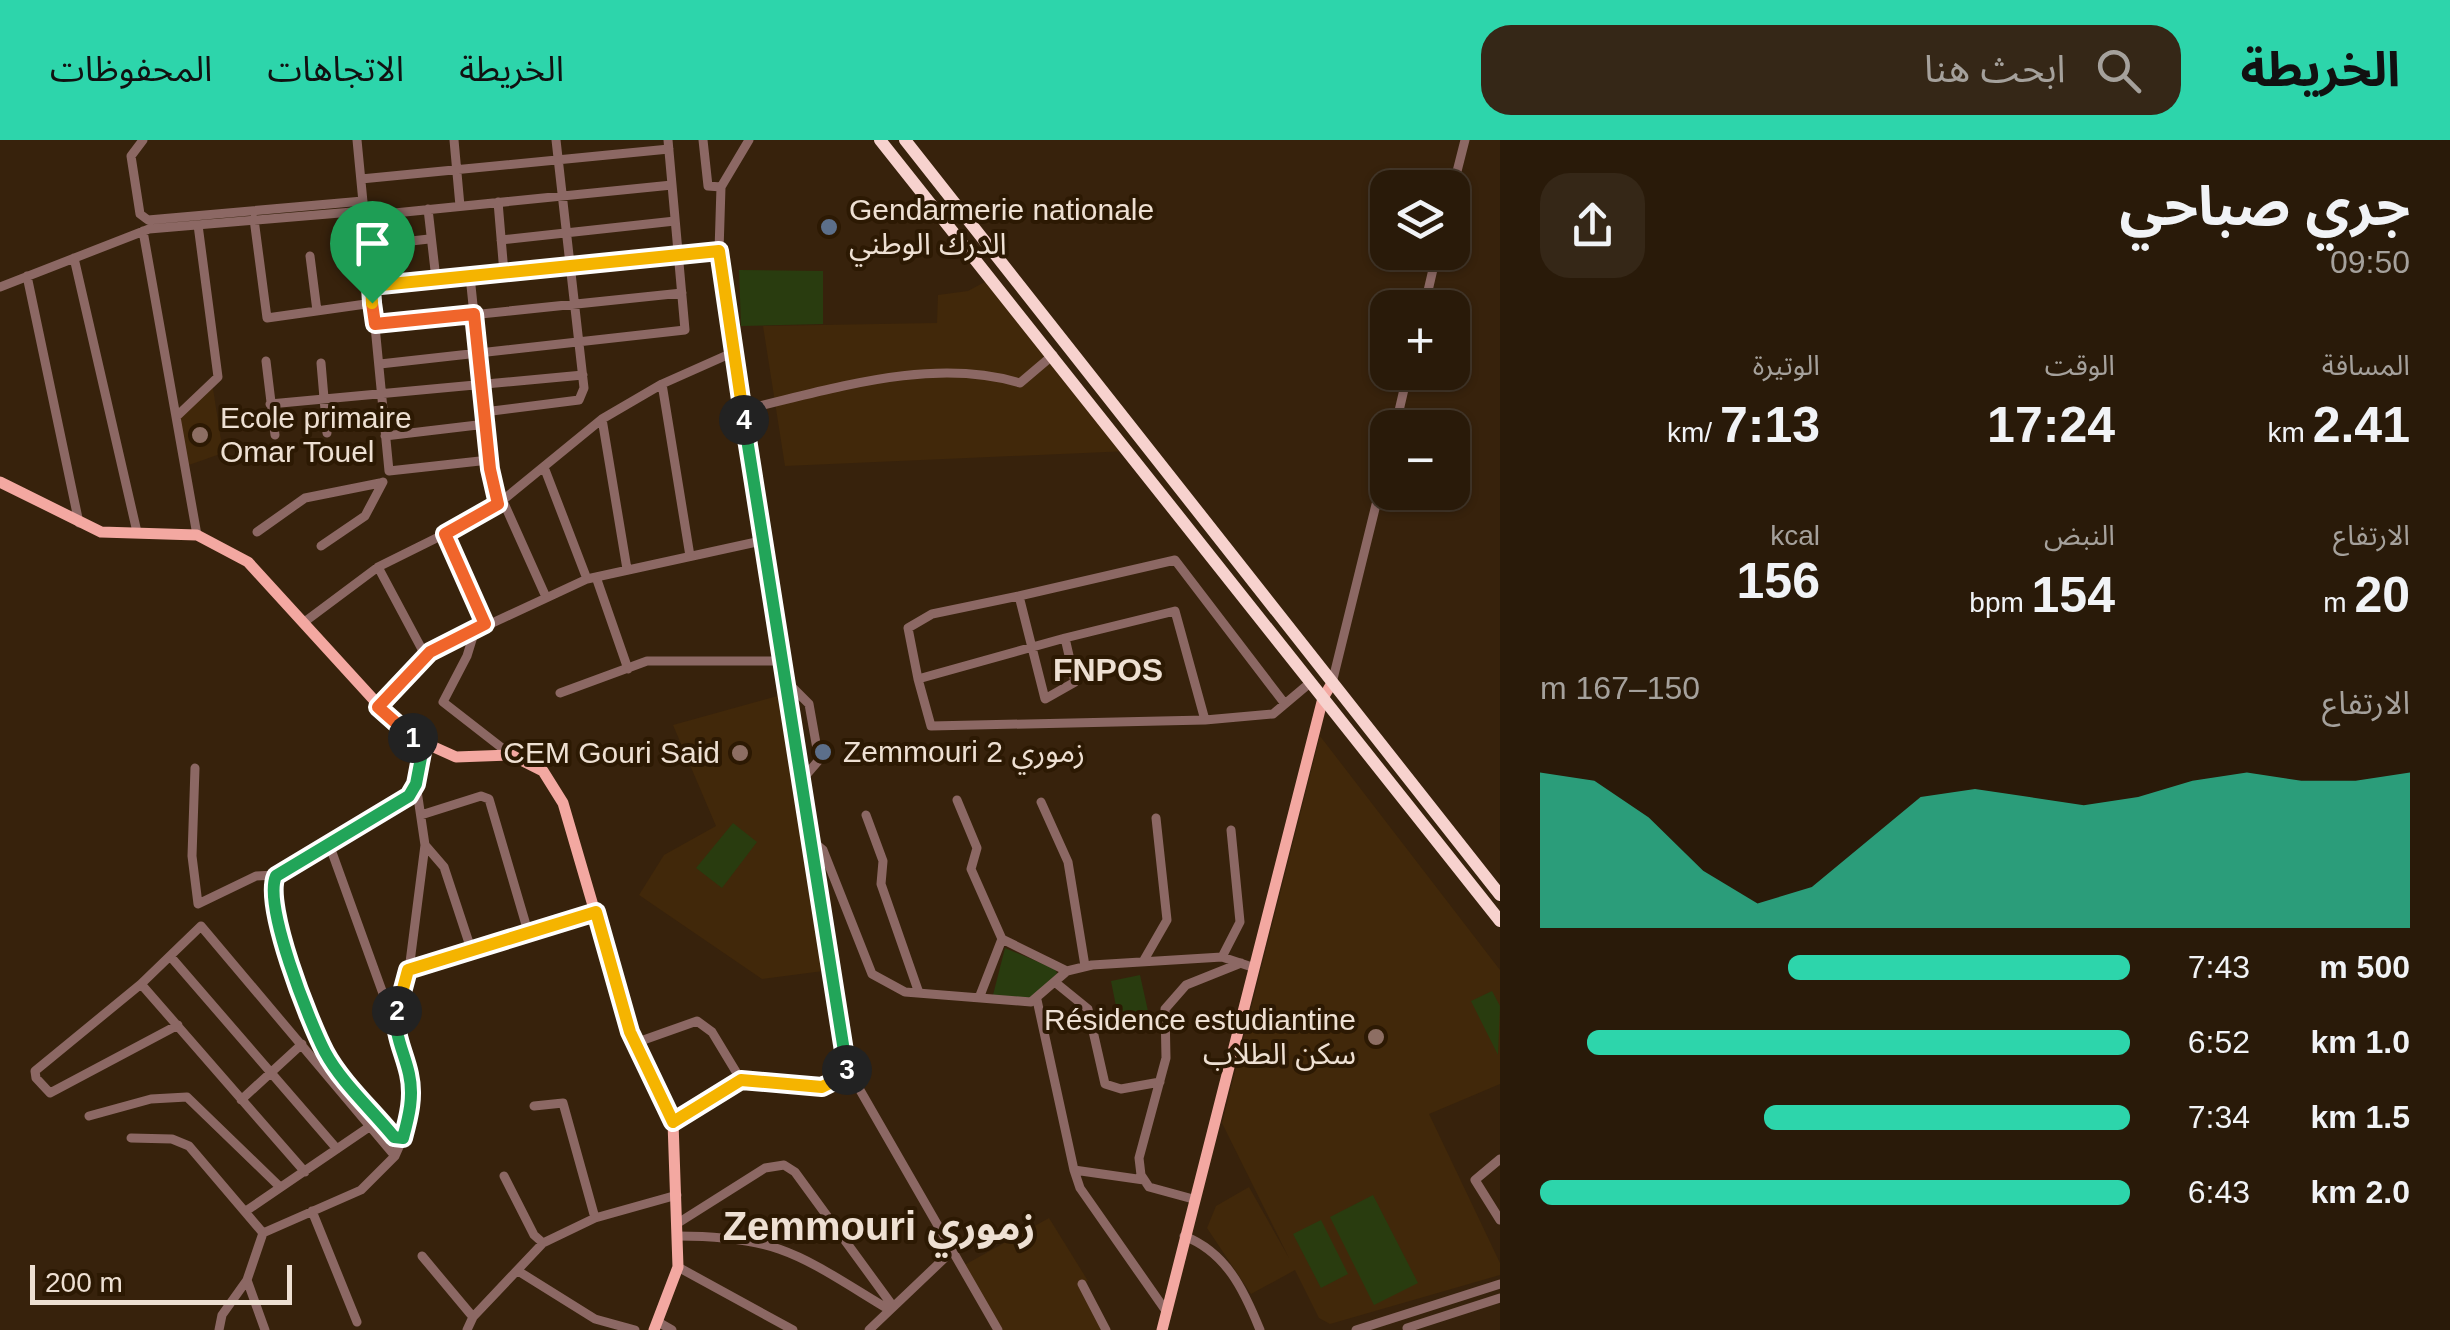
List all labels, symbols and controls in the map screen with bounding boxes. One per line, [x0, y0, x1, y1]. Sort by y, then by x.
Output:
search box [1481, 25, 2181, 115]
icon: search [2091, 43, 2146, 98]
text: الخريطة [2241, 43, 2400, 96]
text: ابحث هنا [1924, 48, 2066, 90]
text: المحفوظات [50, 49, 212, 88]
text: الاتجاهات [267, 49, 404, 88]
text: الخريطة [459, 49, 564, 88]
map controls [1370, 170, 1470, 510]
button: layers [1370, 170, 1470, 270]
button: share [1540, 173, 1645, 278]
text: جري صباحي [2119, 175, 2410, 237]
place label: Gendarmerie nationale الدرك الوطني [849, 193, 1154, 267]
pin [330, 201, 415, 304]
icon: arrive [345, 216, 400, 271]
marker: Gendarmerie nationale الدرك الوطني [818, 216, 840, 238]
text: 09:50 [2330, 244, 2410, 280]
button: + [1370, 290, 1470, 390]
text: الوتيرة [1753, 350, 1820, 381]
text: الوقت [2045, 350, 2115, 381]
text: المسافة [2322, 350, 2410, 381]
pin: 4 [719, 395, 769, 445]
text: 7:13 [1720, 397, 1820, 453]
text: 17:24 [1987, 397, 2115, 453]
text: 2.41 [2313, 397, 2410, 453]
place label: Ecole primaire Omar Touel [220, 401, 412, 468]
text: 4 [736, 404, 752, 435]
button: − [1370, 410, 1470, 510]
text: /km [1667, 417, 1720, 448]
text: km [2268, 417, 2313, 448]
marker: Ecole primaire Omar Touel [189, 424, 211, 446]
text: kcal [1770, 520, 1820, 551]
text: النبض [2044, 520, 2115, 551]
text: الارتفاع [2333, 520, 2410, 551]
text: 156 [1737, 553, 1820, 609]
text: 154 [2032, 567, 2115, 623]
text: 20 [2354, 567, 2410, 623]
text: bpm [1969, 587, 2032, 618]
text: m [2323, 587, 2354, 618]
district label: FNPOS [1053, 652, 1163, 688]
text: 150–167 m [1540, 670, 1700, 706]
text: الارتفاع [2322, 685, 2410, 721]
pin: 1 [388, 713, 438, 763]
text: 1 [405, 722, 421, 753]
place label: Zemmouri 2 زموري [843, 735, 1085, 775]
place label: CEM Gouri Said [503, 736, 720, 769]
marker: Zemmouri 2 زموري [812, 741, 834, 763]
marker: CEM Gouri Said [729, 742, 751, 764]
text: 7:43 [2188, 949, 2250, 985]
text: 500 m [2319, 949, 2410, 985]
pin: 2 [372, 986, 422, 1036]
text: 2 [389, 995, 405, 1026]
place label: Résidence estudiantine سكن الطلاب [1044, 1003, 1356, 1071]
text: 6:52 [2188, 1024, 2250, 1060]
text: 1.0 km [2310, 1024, 2410, 1060]
marker: Résidence estudiantine سكن الطلاب [1365, 1026, 1387, 1048]
pin: 3 [822, 1045, 872, 1095]
text: 3 [839, 1054, 855, 1085]
text: 7:34 [2188, 1099, 2250, 1135]
text: 1.5 km [2310, 1099, 2410, 1135]
text: 6:43 [2188, 1174, 2250, 1210]
text: 2.0 km [2310, 1174, 2410, 1210]
district label: Zemmouri زموري [723, 1204, 1035, 1258]
scale bar [30, 1260, 292, 1304]
text: 200 m [45, 1267, 123, 1298]

